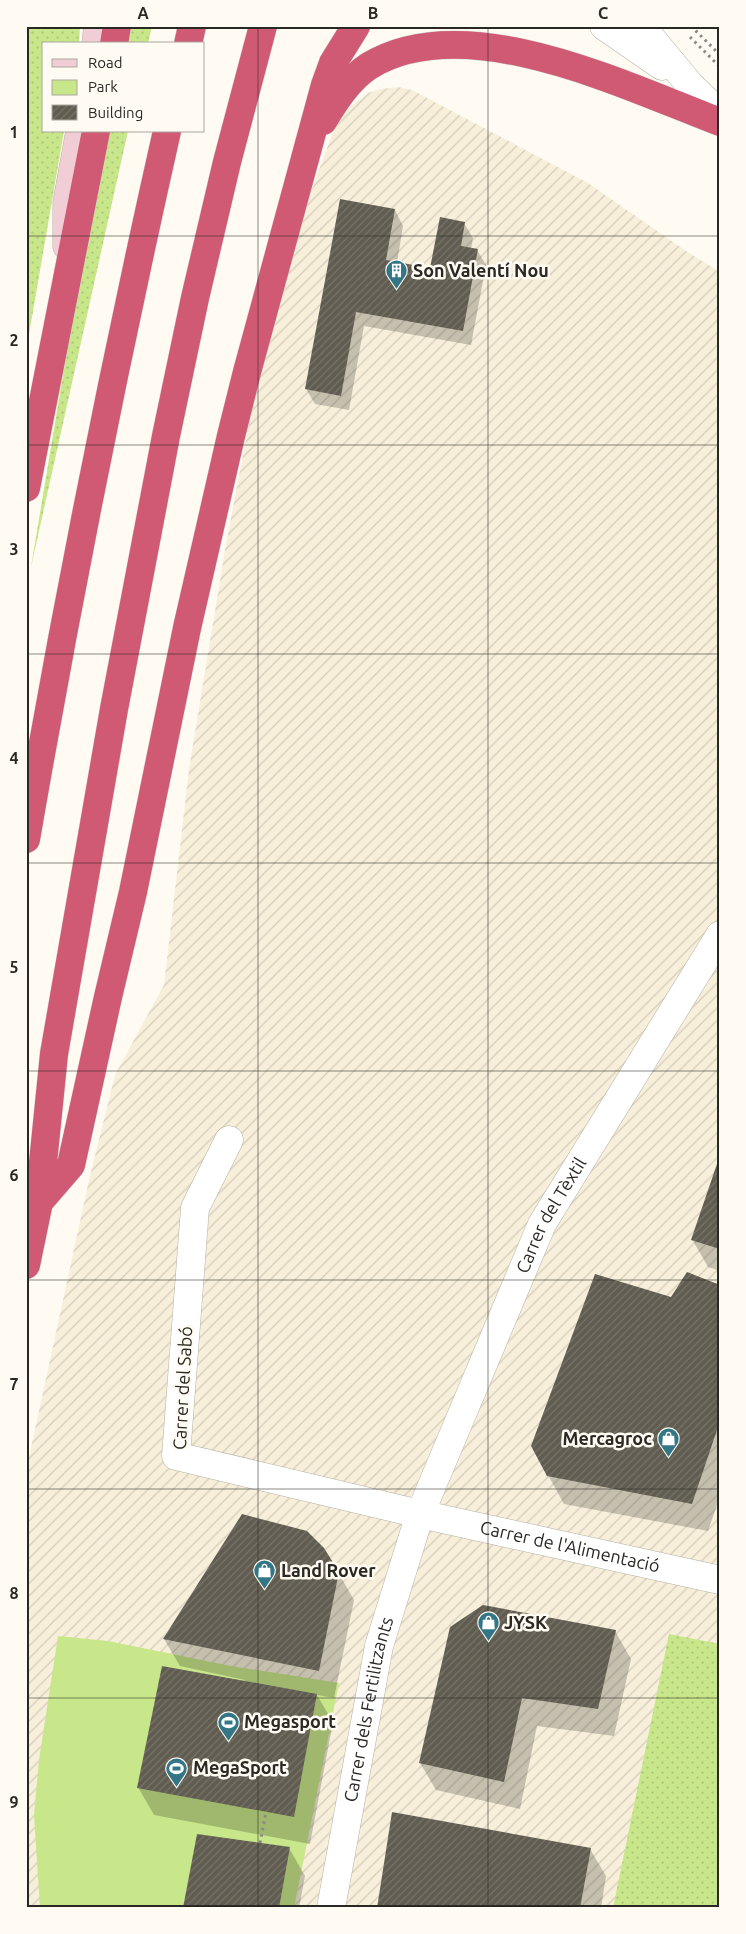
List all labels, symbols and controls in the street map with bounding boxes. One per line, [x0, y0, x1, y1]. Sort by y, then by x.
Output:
text: A [137, 4, 149, 22]
text: B [368, 4, 378, 22]
text: C [598, 4, 608, 22]
legend [42, 42, 205, 132]
text: Road [88, 54, 123, 71]
text: Park [88, 78, 118, 95]
text: Building [88, 104, 143, 121]
text: 1 [9, 123, 19, 141]
building icon: Son Valentí Nou [385, 259, 409, 290]
place label: Son Valentí Nou [413, 260, 549, 280]
text: 2 [9, 331, 19, 349]
text: 3 [9, 540, 19, 558]
text: 4 [9, 749, 19, 767]
text: 5 [9, 958, 19, 976]
street label: Carrer del Tèxtil [512, 1153, 590, 1276]
text: 6 [9, 1166, 19, 1184]
street label: Carrer del Sabó [169, 1326, 195, 1450]
text: 7 [9, 1375, 19, 1393]
shop icon: Mercagroc [656, 1427, 680, 1458]
place label: Mercagroc [563, 1428, 652, 1448]
street label: Carrer de l'Alimentació [478, 1517, 662, 1575]
shop icon: Land Rover [253, 1559, 277, 1590]
place label: Land Rover [281, 1560, 376, 1580]
text: 8 [9, 1584, 19, 1602]
shop icon: JYSK [476, 1611, 500, 1642]
place label: JYSK [504, 1612, 547, 1632]
street label: Carrer dels Fertilitzants [340, 1614, 397, 1804]
sports icon: Megasport [216, 1710, 240, 1741]
place label: Megasport [244, 1711, 336, 1731]
sports icon: MegaSport [165, 1756, 189, 1787]
place label: MegaSport [193, 1757, 287, 1777]
text: 9 [9, 1793, 19, 1811]

